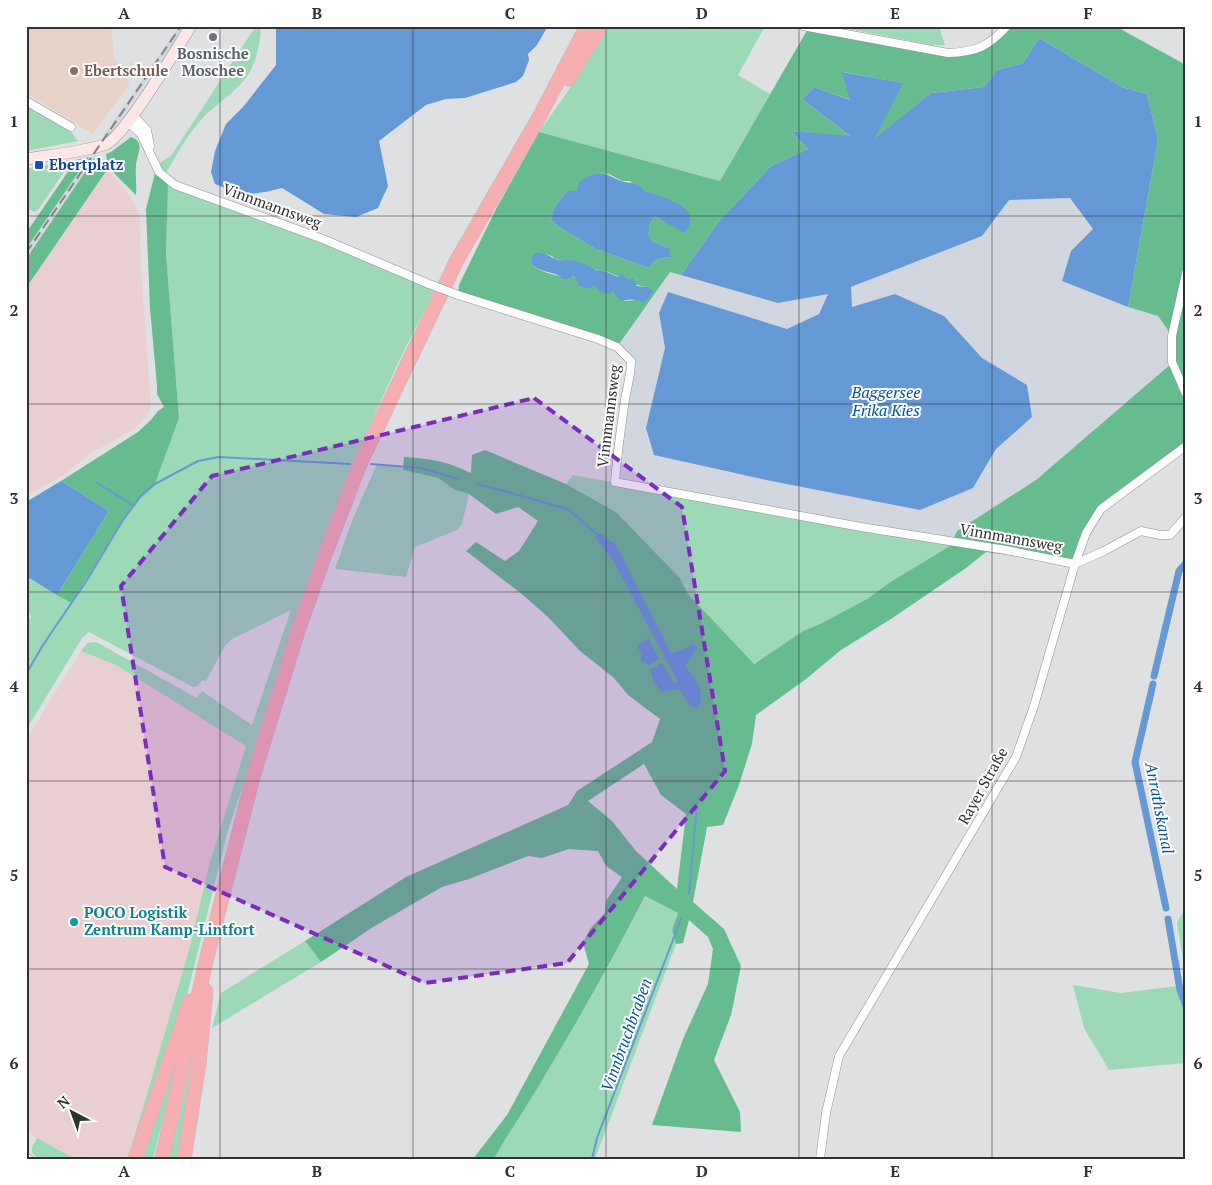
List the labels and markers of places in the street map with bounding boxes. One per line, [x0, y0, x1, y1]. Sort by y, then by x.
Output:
marker: Bosnische Moschee [207, 31, 219, 43]
place label: Bosnische Moschee [177, 43, 249, 80]
place label: Ebertschule [84, 60, 168, 80]
marker: Ebertschule [68, 65, 80, 77]
place label: Ebertplatz [49, 154, 124, 174]
marker: Ebertplatz [33, 159, 45, 171]
place label: POCO Logistik Zentrum Kamp-Lintfort [84, 902, 255, 939]
marker: POCO Logistik Zentrum Kamp-Lintfort [68, 916, 80, 928]

